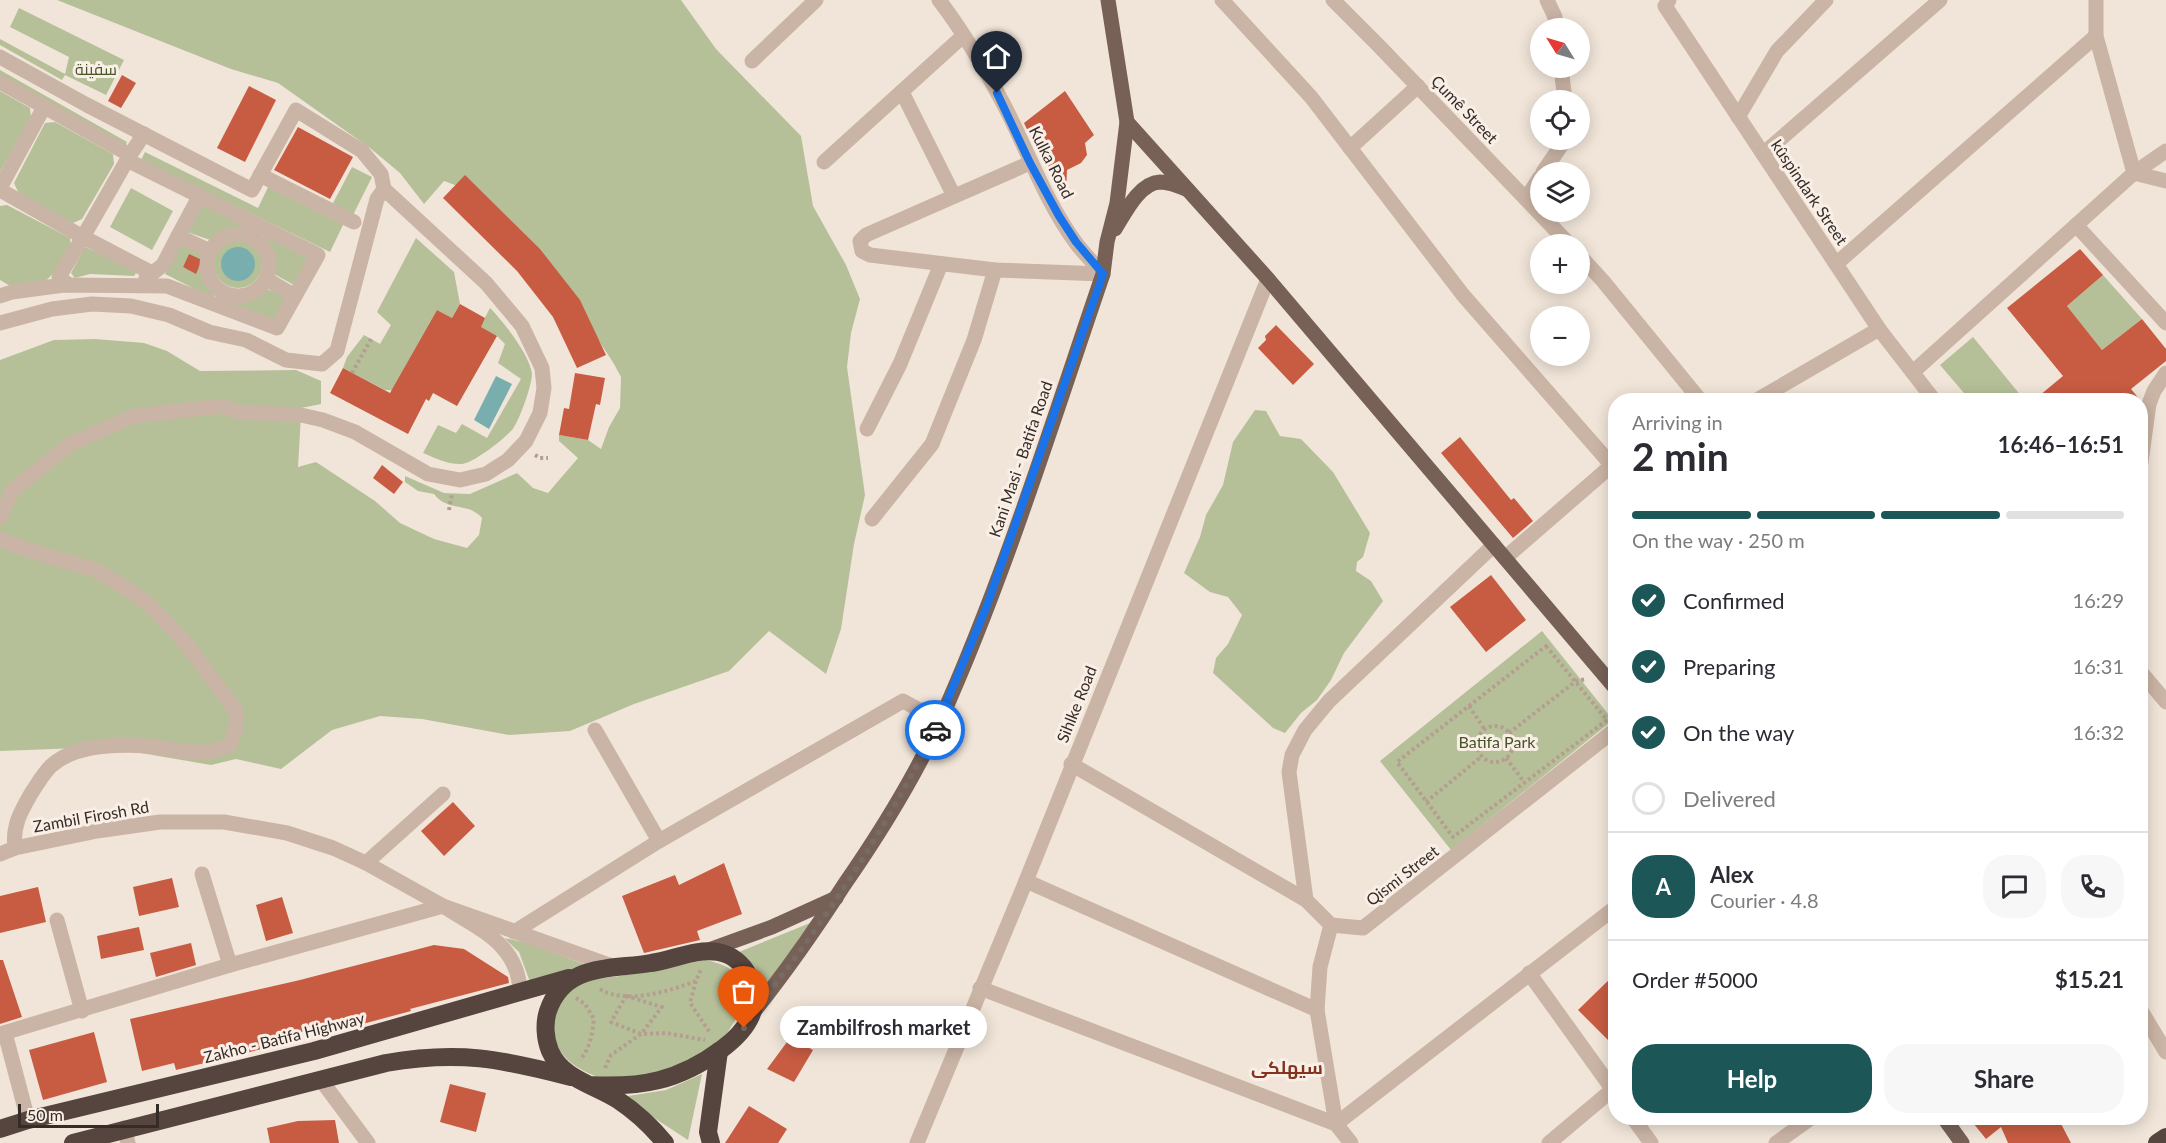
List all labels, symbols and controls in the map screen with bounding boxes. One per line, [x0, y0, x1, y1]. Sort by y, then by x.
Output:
north arrow [1530, 18, 1590, 78]
map controls [1530, 18, 1590, 366]
pin [971, 31, 1022, 93]
icon: home [980, 40, 1013, 73]
park label: سفينة [75, 59, 117, 79]
street label: Çumê Street [1428, 71, 1502, 147]
button: locate [1530, 90, 1590, 150]
street label: Kulka Road [1026, 123, 1078, 201]
street label: kûspindark Street [1768, 136, 1852, 248]
button: layers [1530, 162, 1590, 222]
button: + [1530, 234, 1590, 294]
button: − [1530, 306, 1590, 366]
street label: Kani Masi - Batifa Road [984, 378, 1056, 540]
text: Arriving in [1632, 410, 1723, 434]
text: 16:46–16:51 [1998, 431, 2124, 458]
text: 2 min [1632, 433, 1729, 479]
text: On the way · 250 m [1632, 528, 1805, 552]
icon: check [1632, 584, 1665, 617]
text: Confirmed [1683, 587, 1785, 614]
text: 16:29 [2073, 588, 2124, 612]
icon: check [1632, 650, 1665, 683]
text: Preparing [1683, 653, 1775, 680]
text: 16:31 [2073, 654, 2124, 678]
street label: Sihlke Road [1052, 663, 1100, 745]
courier [905, 700, 965, 760]
icon: car [919, 714, 952, 747]
icon: check [1632, 716, 1665, 749]
text: On the way [1683, 719, 1794, 746]
text: 16:32 [2073, 720, 2124, 744]
park label: Batifa Park [1459, 732, 1536, 751]
text: Delivered [1683, 785, 1776, 812]
street label: Zambil Firosh Rd [32, 796, 150, 836]
street label: Qismi Street [1362, 841, 1442, 909]
button: chat [1983, 855, 2046, 918]
button: phone [2061, 855, 2124, 918]
text: Alex [1710, 861, 1754, 888]
text: A [1656, 873, 1671, 900]
text: Courier · 4.8 [1710, 888, 1819, 912]
pin [718, 966, 769, 1028]
text: Order #5000 [1632, 966, 1758, 993]
text: $15.21 [2055, 966, 2124, 993]
icon: bag [727, 975, 760, 1008]
callout: Zambilfrosh market [780, 1007, 987, 1049]
street label: Zakho - Batifa Highway [202, 1008, 367, 1066]
text: Zambilfrosh market [797, 1015, 970, 1039]
button: Help [1632, 1044, 1872, 1113]
button: Share [1884, 1044, 2124, 1113]
district label: سيهلكى [1251, 1056, 1323, 1079]
scale bar [18, 1101, 159, 1128]
text: 50 m [27, 1105, 63, 1124]

